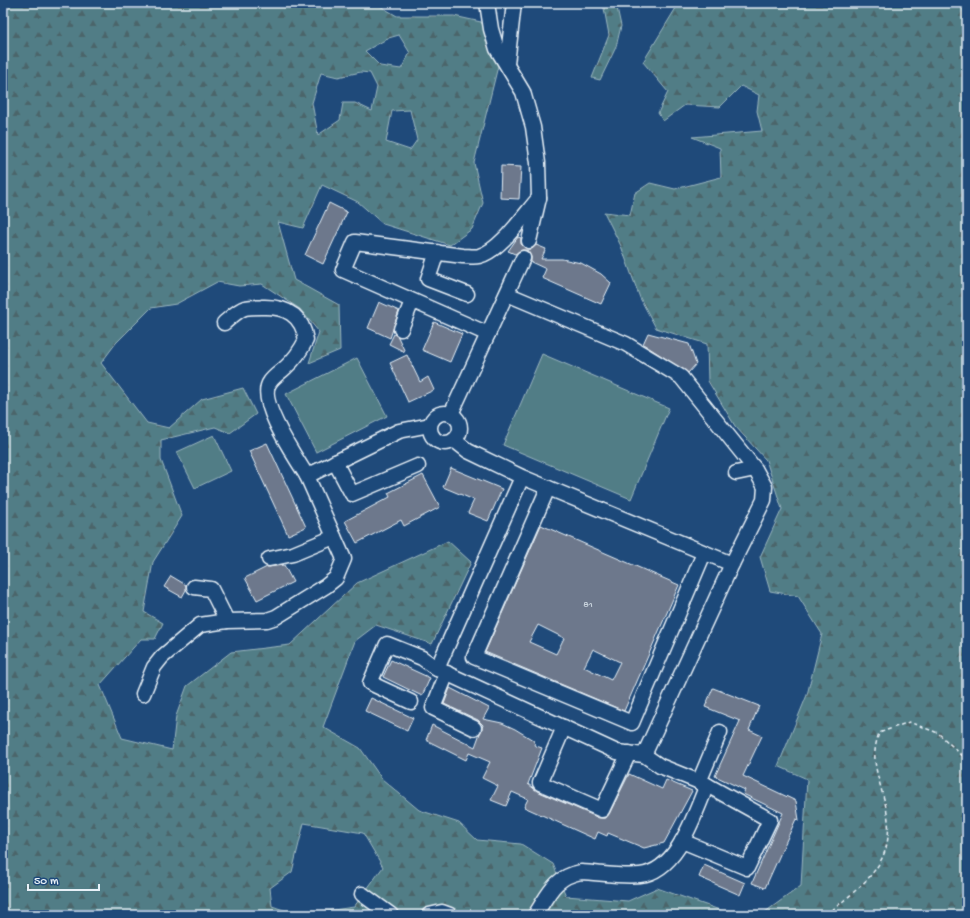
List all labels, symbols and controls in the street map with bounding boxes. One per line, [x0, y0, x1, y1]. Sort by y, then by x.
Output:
house number: 81 [583, 599, 593, 611]
scale bar [28, 866, 99, 892]
text: 50 m [34, 875, 59, 889]

